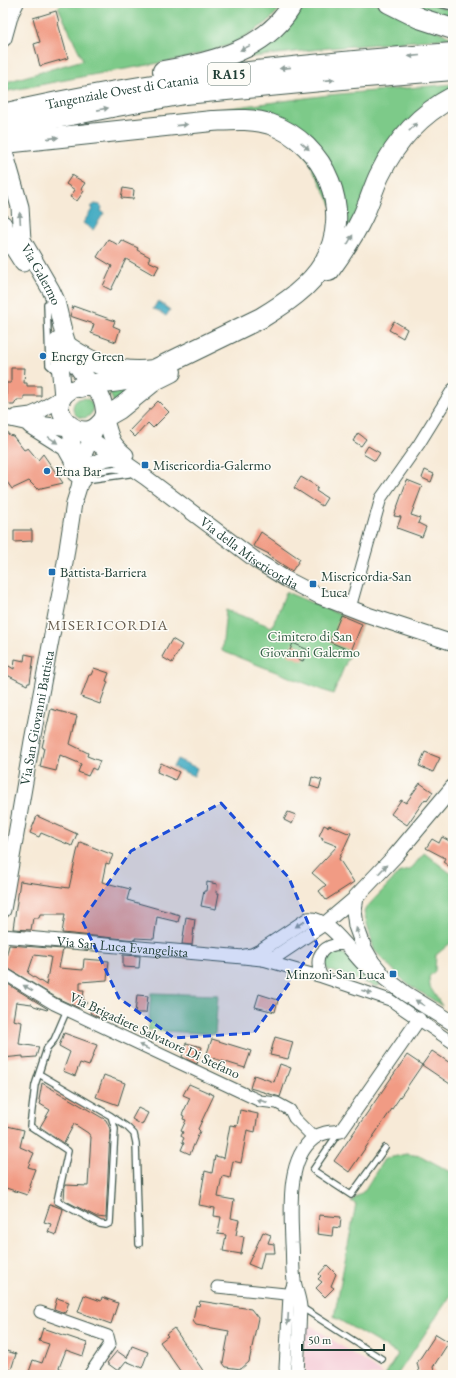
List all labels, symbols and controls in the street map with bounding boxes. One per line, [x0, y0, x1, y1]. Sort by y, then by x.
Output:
one-way arrow [239, 45, 250, 51]
one-way arrow [408, 53, 420, 59]
road number: RA15 [208, 63, 250, 85]
one-way arrow [279, 65, 291, 71]
street label: Tangenziale Ovest di Catania [44, 69, 200, 113]
one-way arrow [323, 77, 335, 84]
one-way arrow [97, 105, 109, 111]
one-way arrow [176, 121, 188, 128]
one-way arrow [408, 122, 418, 132]
one-way arrow [47, 134, 59, 141]
one-way arrow [300, 141, 310, 150]
one-way arrow [17, 212, 24, 224]
one-way arrow [346, 234, 353, 246]
street label: Via Galermo [17, 240, 66, 307]
place label: Energy Green [51, 347, 125, 365]
marker: Energy Green [38, 351, 48, 361]
one-way arrow [48, 436, 58, 444]
place label: Misericordia-Galermo [153, 456, 271, 474]
marker: Misericordia-Galermo [140, 460, 150, 470]
place label: Etna Bar [55, 462, 102, 480]
marker: Etna Bar [42, 466, 52, 476]
street label: Via della Misericordia [196, 512, 302, 593]
place label: Battista-Barriera [60, 563, 147, 581]
marker: Battista-Barriera [47, 567, 57, 577]
place label: Misericordia-San Luca [321, 567, 412, 601]
marker: Misericordia-San Luca [308, 579, 318, 589]
district label: MISERICORDIA [47, 615, 169, 634]
park label: Cimitero di San Giovanni Galermo [260, 627, 360, 661]
street label: Via San Giovanni Battista [16, 649, 58, 787]
one-way arrow [378, 864, 388, 874]
one-way arrow [295, 920, 305, 928]
one-way arrow [355, 927, 361, 939]
street label: Via San Luca Evangelista [56, 932, 190, 961]
place label: Minzoni-San Luca [286, 965, 385, 983]
marker: Minzoni-San Luca [388, 969, 398, 979]
one-way arrow [22, 985, 34, 992]
street label: Via Brigadiere Salvatore Di Stefano [67, 987, 243, 1083]
one-way arrow [361, 989, 373, 995]
one-way arrow [414, 999, 426, 1006]
one-way arrow [138, 1044, 150, 1050]
one-way arrow [256, 1097, 268, 1103]
one-way arrow [284, 1313, 291, 1325]
scale bar [302, 1326, 384, 1352]
text: 50 m [308, 1332, 332, 1348]

